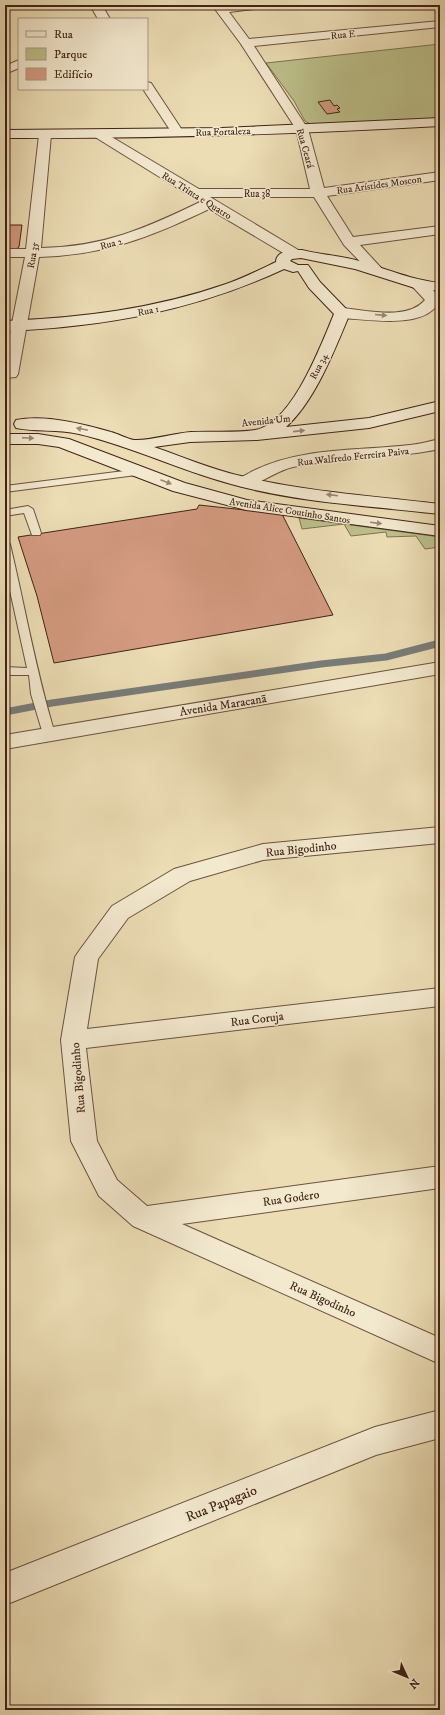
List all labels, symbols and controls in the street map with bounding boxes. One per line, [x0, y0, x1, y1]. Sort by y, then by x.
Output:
legend [18, 18, 148, 90]
text: Rua [54, 27, 74, 42]
street label: Rua E [330, 28, 356, 42]
text: Parque [54, 47, 87, 62]
text: Edifício [54, 67, 93, 82]
street label: Rua Fortaleza [195, 125, 252, 139]
street label: Rua Ceará [294, 127, 317, 170]
street label: Rua Trinta e Quatro [159, 170, 234, 222]
street label: Rua Arístides Moscon [336, 173, 423, 197]
street label: Rua 38 [244, 188, 270, 200]
street label: Rua 2 [99, 235, 124, 253]
street label: Rua 35 [25, 241, 41, 269]
street label: Rua 1 [136, 303, 160, 319]
one-way arrow [375, 312, 387, 318]
street label: Rua 34 [307, 351, 331, 381]
street label: Avenida Um [241, 412, 292, 430]
one-way arrow [75, 426, 88, 432]
one-way arrow [293, 428, 305, 435]
one-way arrow [22, 435, 35, 441]
street label: Rua Walfredo Ferreira Paiva [297, 445, 410, 469]
one-way arrow [161, 480, 173, 486]
one-way arrow [326, 492, 338, 499]
street label: Avenida Alice Coutinho Santos [229, 496, 352, 527]
one-way arrow [370, 520, 382, 526]
street label: Avenida Maracanã [178, 691, 269, 720]
street label: Rua Bigodinho [265, 838, 337, 861]
street label: Rua Coruja [230, 1009, 285, 1030]
street label: Rua Bigodinho [68, 1042, 89, 1114]
street label: Rua Godero [262, 1187, 320, 1210]
street label: Rua Bigodinho [287, 1278, 359, 1321]
street label: Rua Papagaio [183, 1481, 260, 1526]
north arrow [387, 1657, 427, 1697]
text: N [405, 1675, 422, 1691]

